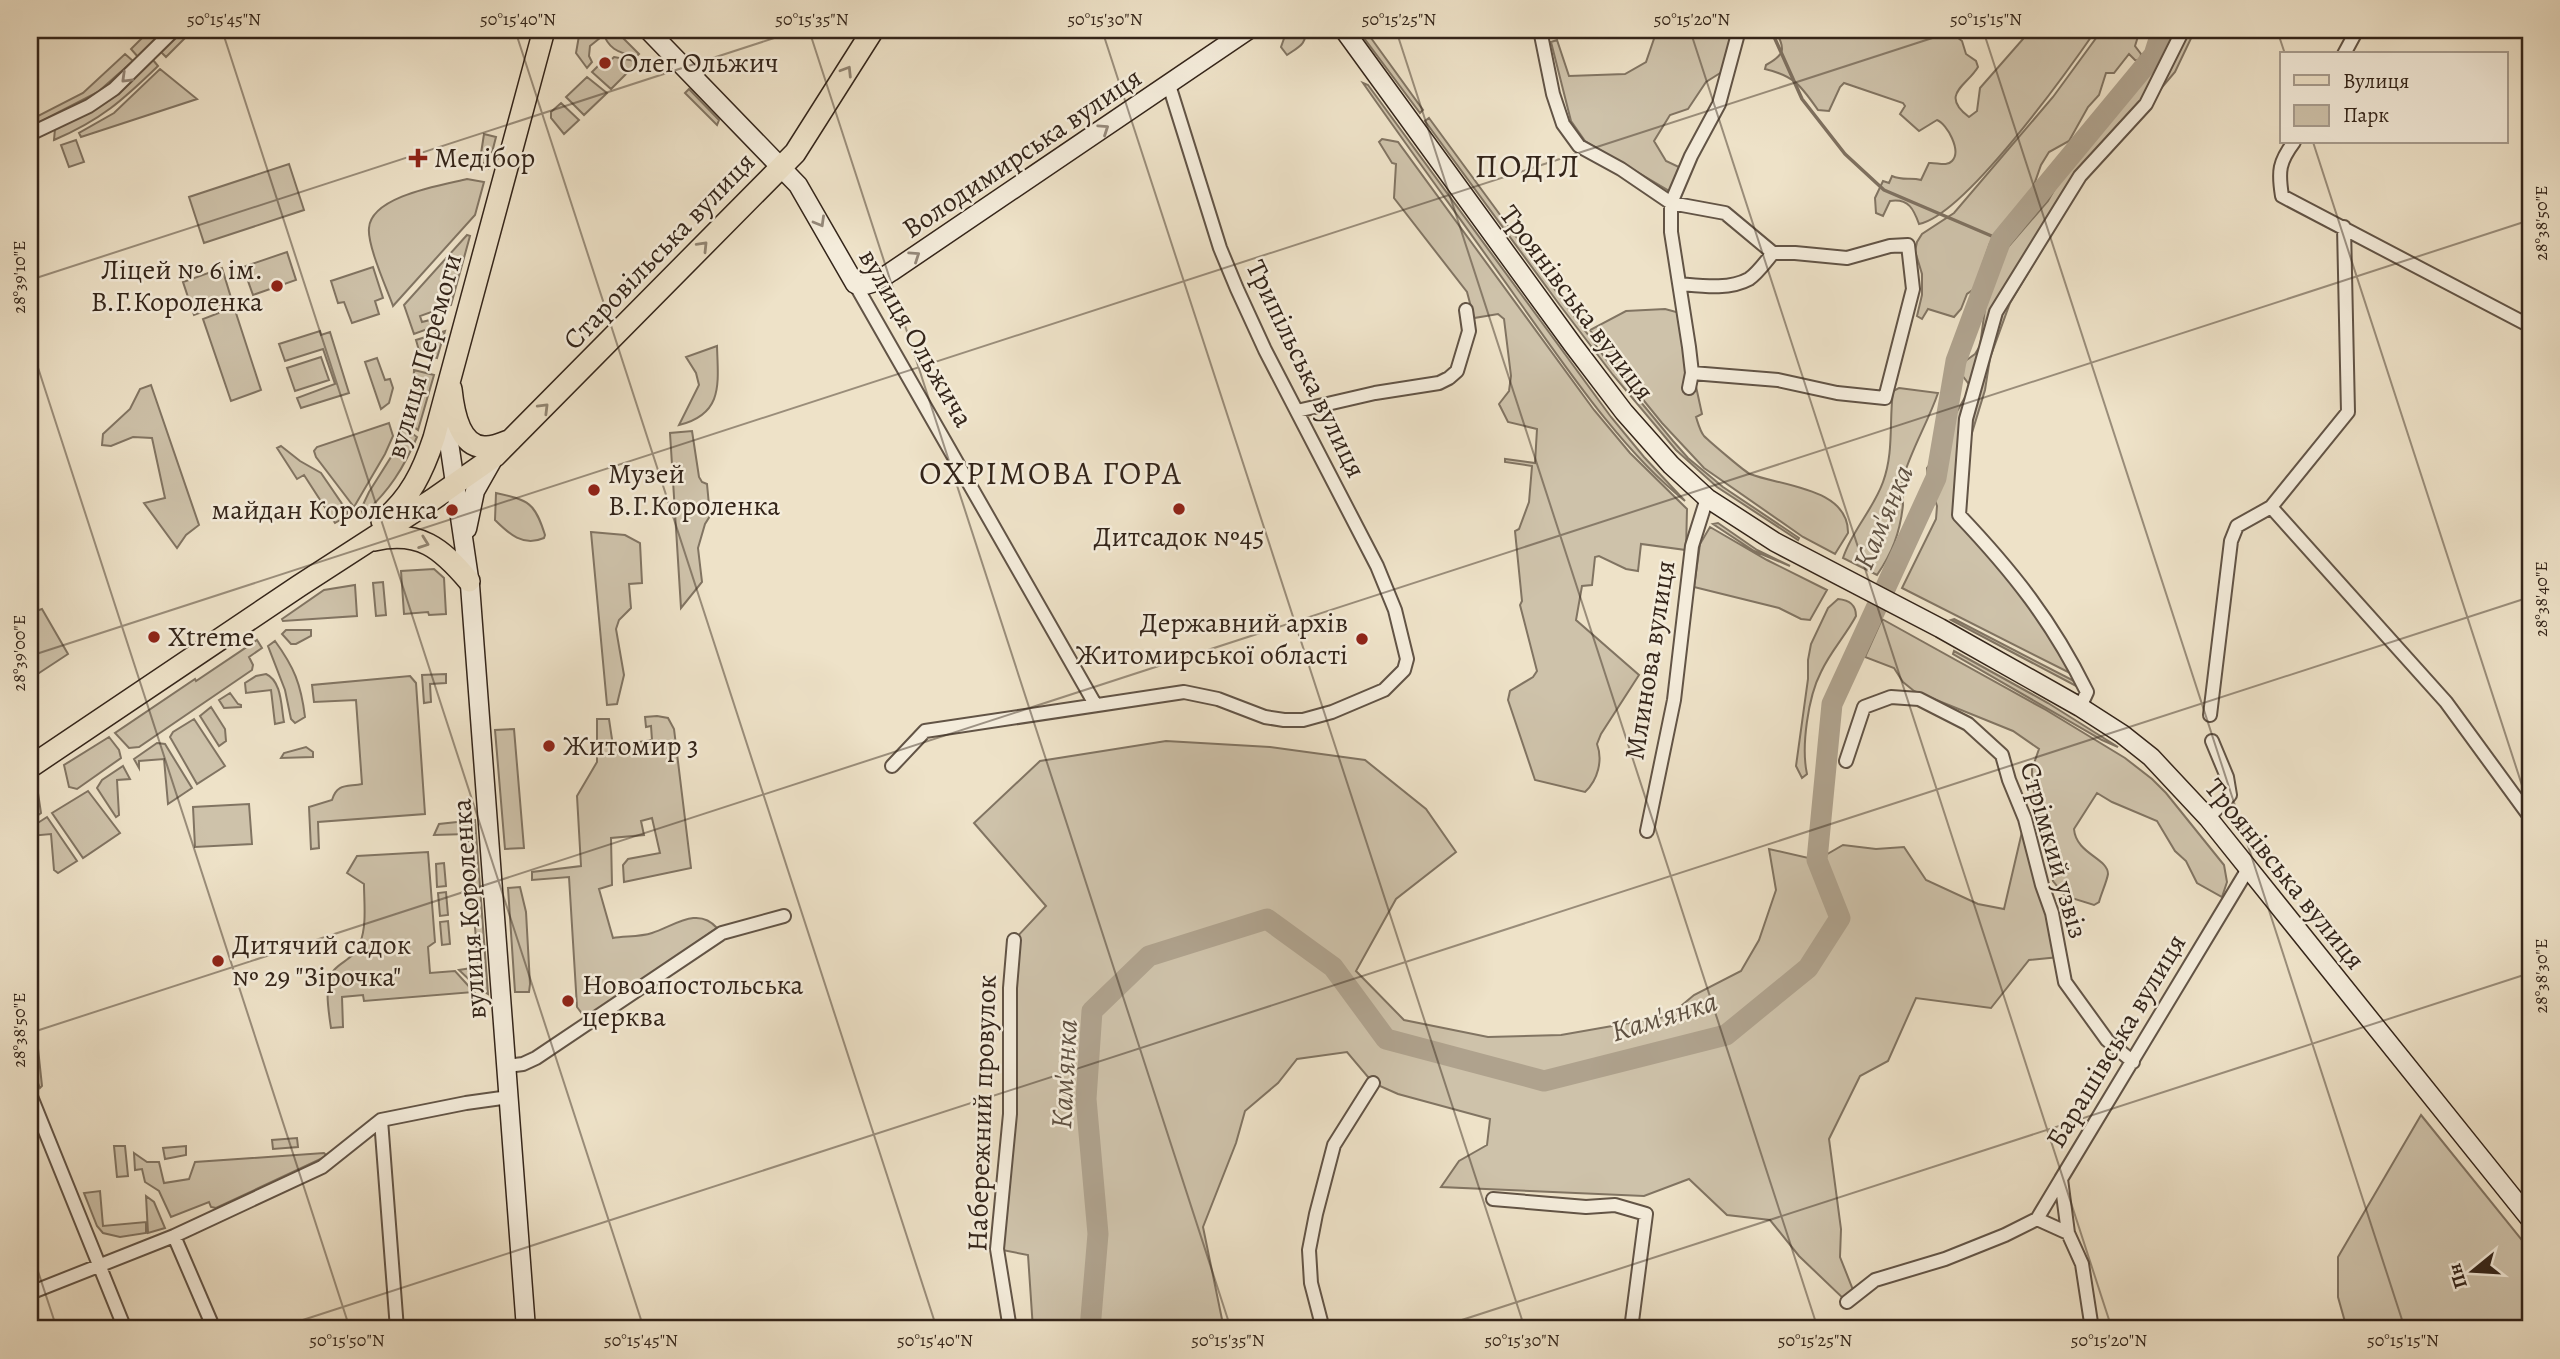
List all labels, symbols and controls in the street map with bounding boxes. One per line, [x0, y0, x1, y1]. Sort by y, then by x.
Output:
text: 50°15'45"N [187, 7, 261, 31]
text: 50°15'40"N [480, 7, 556, 31]
text: 50°15'35"N [775, 7, 849, 31]
text: 50°15'30"N [1067, 7, 1143, 31]
text: 50°15'25"N [1362, 7, 1436, 31]
text: 50°15'20"N [1654, 7, 1730, 31]
text: 50°15'15"N [1950, 7, 2022, 31]
place label: Олег Ольжич [619, 44, 779, 82]
legend [2280, 52, 2508, 144]
marker: Олег Ольжич [597, 55, 613, 71]
street label: Володимирська вулиця [895, 59, 1149, 247]
one-way arrow [838, 66, 851, 79]
text: Вулиця [2343, 67, 2409, 95]
one-way arrow [121, 69, 134, 82]
text: Парк [2343, 101, 2389, 129]
one-way arrow [1096, 125, 1109, 137]
place label: Медібор [434, 139, 535, 177]
street label: Старовільська вулиця [555, 144, 763, 358]
district label: ПОДІЛ [1475, 144, 1581, 188]
marker: Медібор [408, 148, 428, 168]
text: 28°38'50"E [2529, 185, 2553, 261]
street label: Троянівська вулиця [1491, 197, 1663, 409]
one-way arrow [812, 215, 825, 228]
text: 28°39'10"E [7, 240, 31, 314]
one-way arrow [695, 241, 708, 254]
street label: вулиця Ольжича [849, 242, 983, 434]
street label: вулиця Перемоги [377, 249, 471, 463]
place label: Ліцей № 6 ім. В.Г.Короленка [91, 251, 263, 321]
one-way arrow [907, 252, 920, 264]
street label: Трипільська вулиця [1237, 254, 1375, 484]
marker: Ліцей № 6 ім. В.Г.Короленка [269, 278, 285, 294]
one-way arrow [535, 404, 548, 417]
district label: ОХРІМОВА ГОРА [919, 451, 1183, 495]
place label: Музей В.Г.Короленка [608, 455, 780, 525]
water label: Кам'янка [1843, 459, 1923, 575]
marker: Музей В.Г.Короленка [586, 482, 602, 498]
place label: майдан Короленка [211, 491, 438, 529]
marker: Дитсадок №45 [1171, 501, 1187, 517]
marker: майдан Короленка [444, 502, 460, 518]
place label: Дитсадок №45 [1094, 518, 1264, 556]
one-way arrow [418, 535, 430, 549]
street label: Млинова вулиця [1615, 557, 1685, 763]
text: 28°38'40"E [2529, 561, 2553, 637]
place label: Державний архів Житомирської області [1075, 604, 1348, 674]
text: 28°39'00"E [7, 615, 31, 691]
place label: Xtreme [168, 618, 254, 656]
marker: Xtreme [146, 629, 162, 645]
marker: Державний архів Житомирської області [1354, 631, 1370, 647]
place label: Житомир 3 [563, 727, 699, 765]
marker: Житомир 3 [541, 738, 557, 754]
street label: Стрімкий узвіз [2011, 757, 2097, 943]
street label: Троянівська вулиця [2196, 770, 2374, 978]
street label: вулиця Короленка [442, 797, 496, 1021]
place label: Дитячий садок № 29 "Зірочка" [232, 926, 411, 996]
street label: Барашівська вулиця [2037, 927, 2195, 1155]
text: 28°38'30"E [2529, 938, 2553, 1014]
marker: Дитячий садок № 29 "Зірочка" [210, 953, 226, 969]
place label: Новоапостольська церква [582, 966, 803, 1036]
street label: Набережний провулок [958, 974, 1006, 1252]
water label: Кам'янка [1606, 981, 1722, 1051]
text: 28°38'50"E [7, 992, 31, 1068]
marker: Новоапостольська церква [560, 993, 576, 1009]
water label: Кам'янка [1041, 1018, 1087, 1130]
north arrow [2438, 1236, 2508, 1306]
text: Пн [2442, 1260, 2474, 1292]
text: 50°15'50"N [309, 1328, 385, 1352]
text: 50°15'45"N [604, 1328, 678, 1352]
text: 50°15'40"N [897, 1328, 973, 1352]
text: 50°15'35"N [1191, 1328, 1265, 1352]
text: 50°15'30"N [1484, 1328, 1560, 1352]
text: 50°15'25"N [1778, 1328, 1852, 1352]
text: 50°15'20"N [2071, 1328, 2147, 1352]
text: 50°15'15"N [2367, 1328, 2439, 1352]

